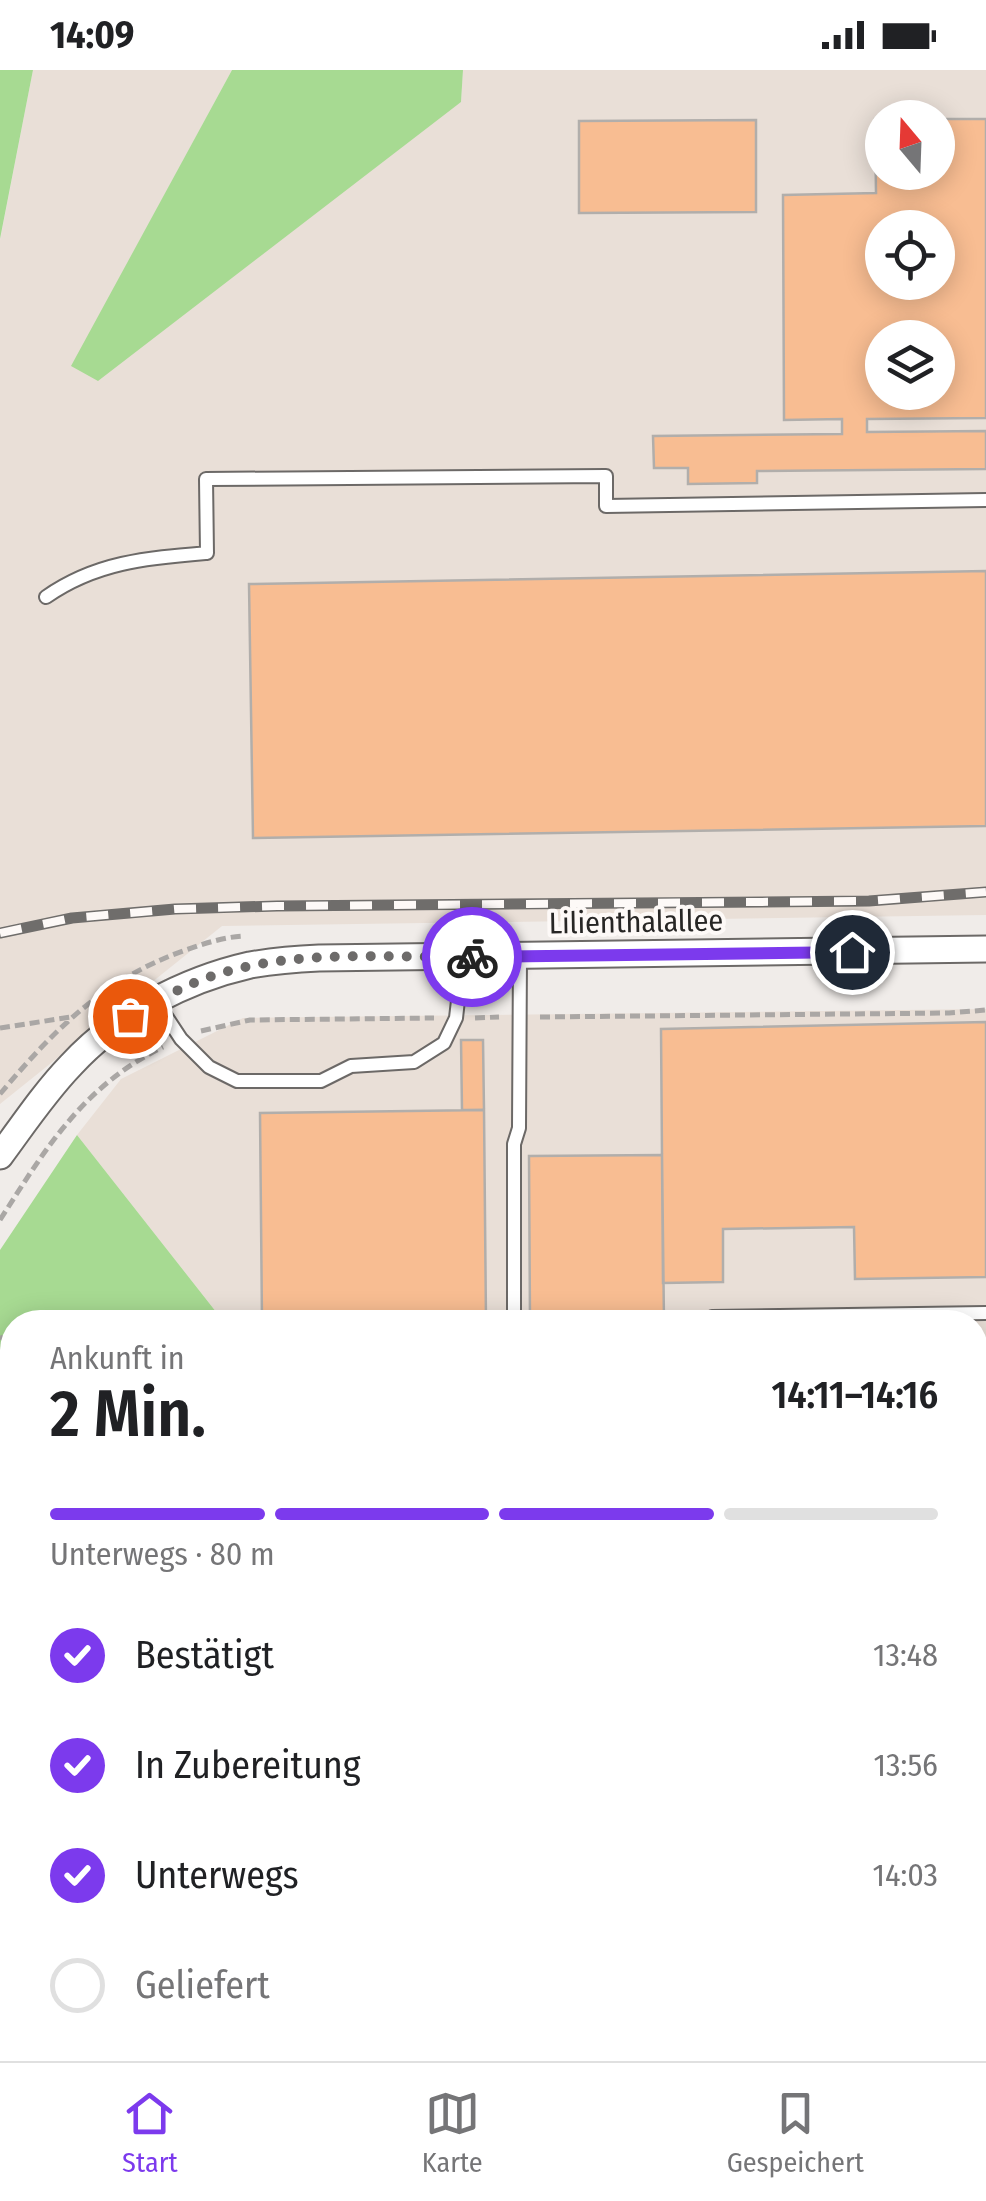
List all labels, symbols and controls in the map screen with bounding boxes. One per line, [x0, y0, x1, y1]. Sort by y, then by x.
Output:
text: 14:09 [50, 12, 134, 58]
north arrow [865, 100, 955, 190]
map controls [865, 100, 955, 410]
button: locate [865, 210, 955, 300]
button: layers [865, 320, 955, 410]
street label: Lilienthalallee [548, 902, 724, 942]
courier [422, 907, 522, 1007]
pin [810, 910, 895, 995]
icon: home [825, 925, 880, 980]
icon: bike [445, 930, 500, 985]
pin [88, 974, 173, 1059]
icon: bag [103, 989, 158, 1044]
text: Ankunft in [50, 1339, 185, 1377]
text: 14:11–14:16 [771, 1372, 938, 1418]
text: 2 Min. [50, 1375, 206, 1453]
text: Unterwegs · 80 m [50, 1535, 275, 1573]
icon: check [50, 1628, 105, 1683]
text: Bestätigt [135, 1632, 274, 1678]
text: 13:48 [873, 1636, 938, 1674]
icon: check [50, 1738, 105, 1793]
text: In Zubereitung [135, 1742, 361, 1788]
text: 13:56 [874, 1746, 938, 1784]
icon: check [50, 1848, 105, 1903]
text: Unterwegs [135, 1852, 299, 1898]
text: 14:03 [872, 1856, 938, 1894]
text: Geliefert [135, 1962, 270, 2008]
tab: Start [122, 2086, 178, 2179]
tab: Karte [422, 2086, 483, 2179]
tab: Gespeichert [727, 2086, 864, 2179]

